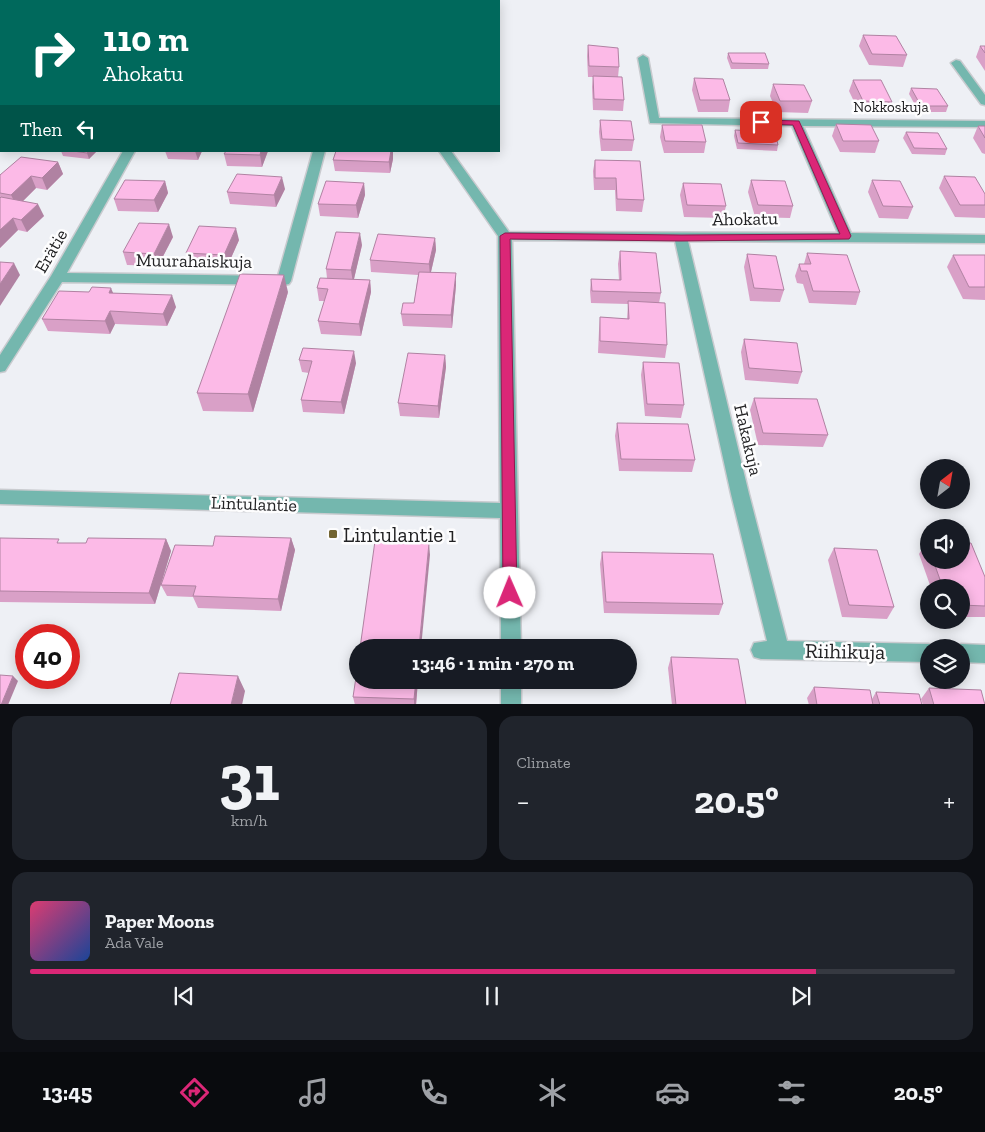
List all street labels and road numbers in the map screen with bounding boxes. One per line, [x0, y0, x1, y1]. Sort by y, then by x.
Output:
street label: Nokkoskuja [853, 98, 929, 116]
street label: Ahokatu [712, 207, 778, 231]
street label: Erätie [30, 225, 72, 277]
street label: Muurahaiskuja [136, 249, 253, 273]
street label: Hakakuja [729, 402, 767, 478]
street label: Lintulantie [211, 492, 297, 516]
street label: Riihikuja [805, 638, 885, 665]

